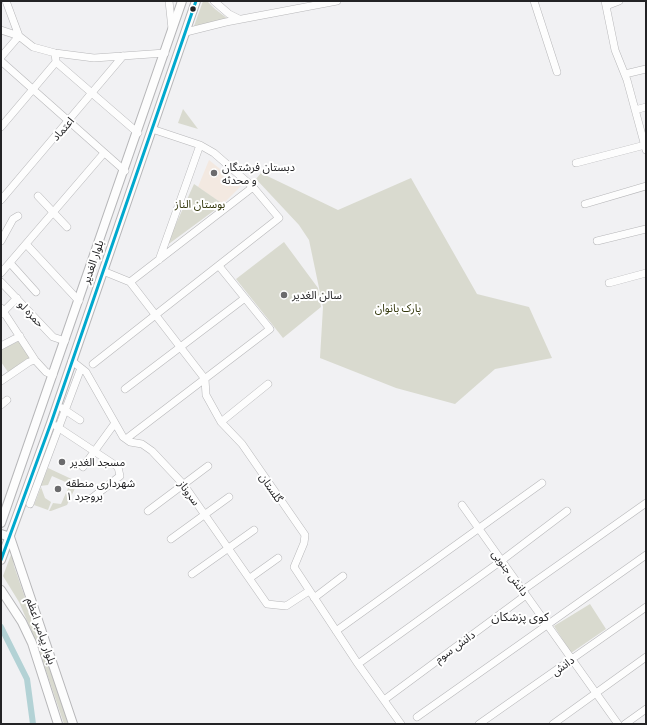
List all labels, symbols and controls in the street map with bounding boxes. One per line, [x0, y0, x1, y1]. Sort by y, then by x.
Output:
unlabelled marker [188, 4, 198, 14]
street label: اعتماد [49, 114, 77, 144]
place label: دبستان فرشتگان و محدثه [222, 160, 295, 186]
marker: دبستان فرشتگان و محدثه [209, 168, 219, 178]
park label: بوستان الناز [175, 197, 225, 211]
street label: بلوار الغدیر [79, 238, 107, 286]
place label: سالن الغدیر [292, 288, 342, 302]
marker: سالن الغدیر [279, 290, 289, 300]
street label: حمزه لو [15, 298, 47, 330]
park label: پارک بانوان [375, 301, 421, 315]
place label: مسجد الغدیر [70, 455, 125, 469]
marker: مسجد الغدیر [57, 457, 67, 467]
street label: گلستان [257, 471, 285, 505]
place label: شهرداری منطقه ۱ بروجرد [66, 476, 135, 502]
street label: سروناز [175, 478, 203, 508]
marker: شهرداری منطقه ۱ بروجرد [53, 484, 63, 494]
street label: دانش جنوبی [489, 547, 531, 599]
street label: بلوار پیامبر اعظم [23, 596, 59, 666]
district label: کوی پزشکان [491, 610, 549, 624]
street label: دانش سوم [432, 628, 478, 666]
street label: دانش [549, 653, 577, 679]

